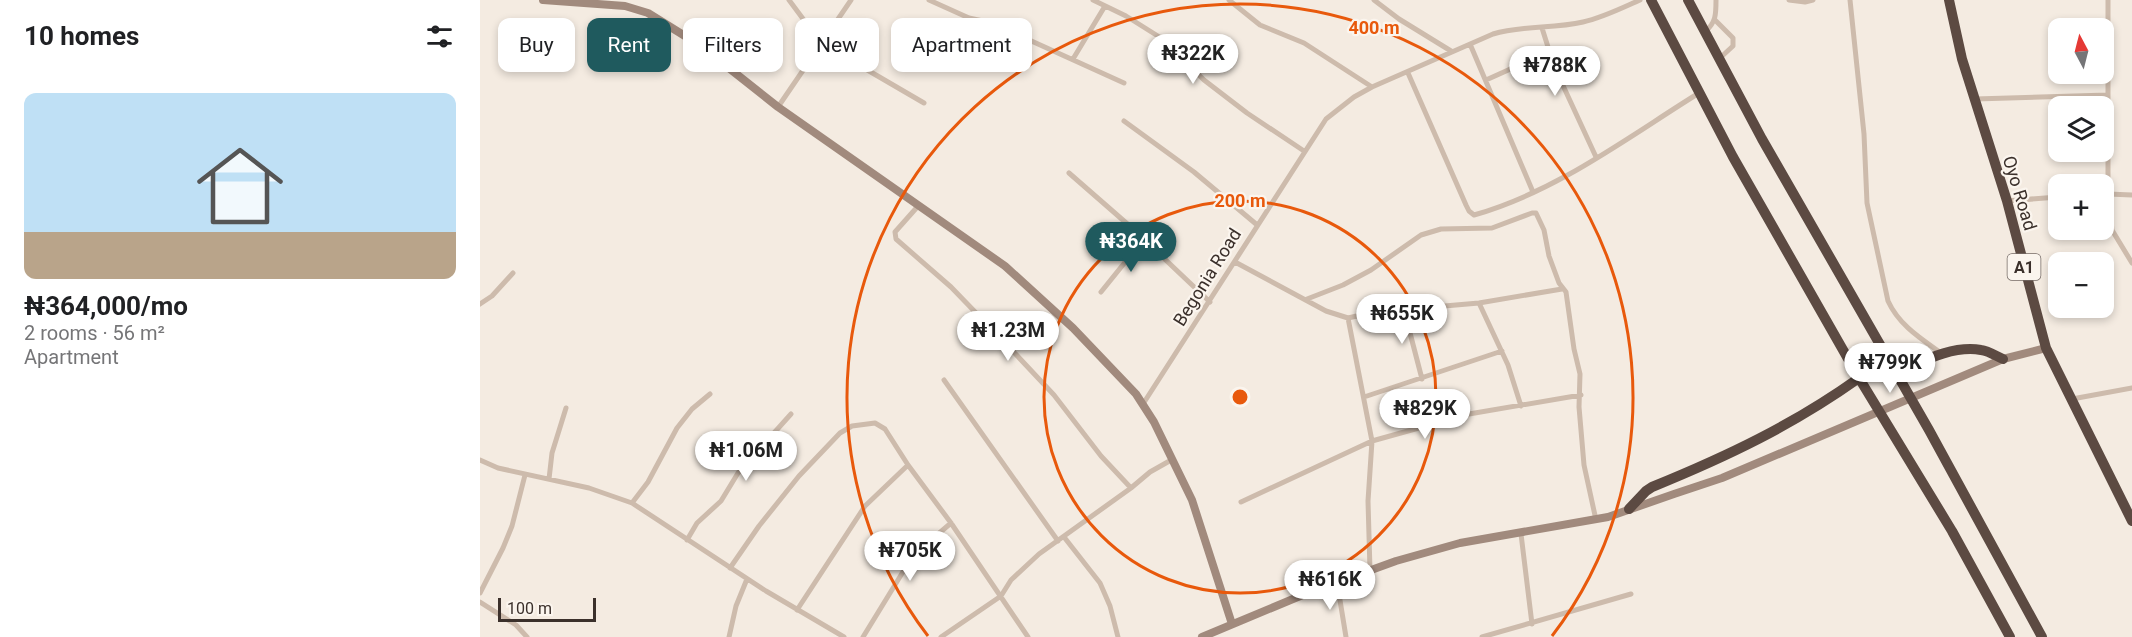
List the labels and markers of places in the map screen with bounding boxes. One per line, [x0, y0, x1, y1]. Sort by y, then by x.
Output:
pin: ₦322K [1151, 34, 1235, 85]
pin: ₦788K [1513, 46, 1597, 97]
pin: ₦364K [1089, 222, 1173, 273]
pin: ₦655K [1360, 294, 1444, 345]
pin: ₦1.23M [959, 311, 1057, 362]
pin: ₦799K [1848, 343, 1932, 394]
centre of rings [1230, 387, 1250, 407]
pin: ₦829K [1383, 389, 1467, 440]
pin: ₦1.06M [697, 431, 795, 482]
pin: ₦705K [868, 531, 952, 582]
pin: ₦616K [1288, 560, 1372, 611]

